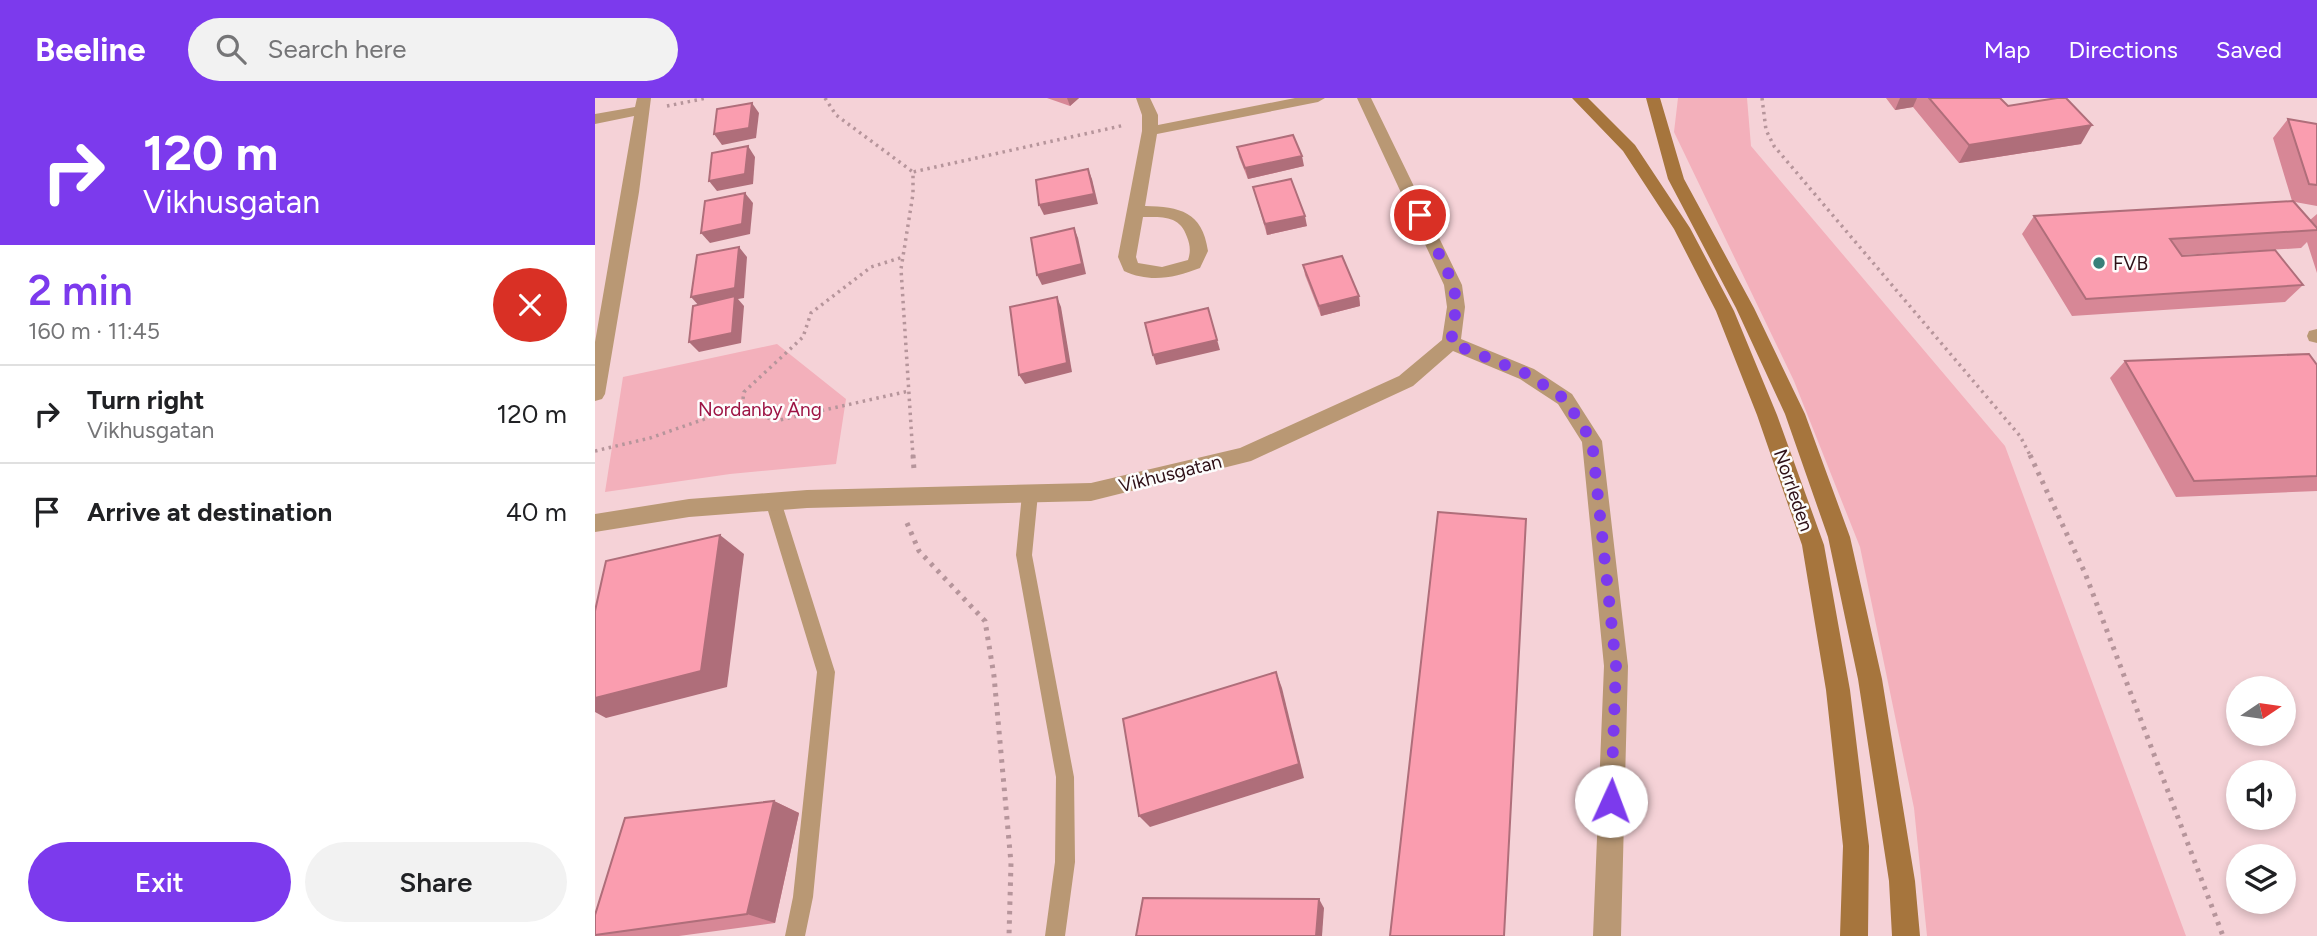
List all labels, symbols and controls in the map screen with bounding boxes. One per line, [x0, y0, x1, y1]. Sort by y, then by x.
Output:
search box [188, 18, 678, 81]
text: Beeline [35, 30, 146, 69]
icon: search [212, 30, 250, 68]
text: Search here [268, 33, 406, 65]
text: Map [1984, 35, 2030, 64]
text: Directions [2068, 35, 2178, 64]
text: Saved [2216, 35, 2282, 64]
text: 120 m [143, 123, 278, 182]
icon: right [28, 126, 119, 217]
text: Vikhusgatan [143, 183, 320, 221]
pin [1390, 185, 1450, 245]
icon: arrive [1401, 196, 1439, 234]
place label: FVB [2113, 252, 2148, 275]
marker: FVB [2091, 255, 2107, 271]
text: 2 min [28, 265, 133, 316]
button: close [493, 268, 567, 342]
text: 160 m · 11:45 [28, 317, 160, 345]
text: Turn right [87, 384, 204, 416]
icon: right [28, 395, 66, 433]
text: 120 m [497, 398, 567, 430]
park label: Nordanby Äng [698, 398, 822, 421]
text: Vikhusgatan [87, 416, 214, 444]
street label: Norrleden [1769, 446, 1818, 534]
street label: Vikhusgatan [1116, 450, 1224, 497]
icon: arrive [28, 493, 66, 531]
text: Arrive at destination [87, 496, 332, 528]
text: 40 m [506, 496, 567, 528]
north arrow [2226, 676, 2296, 746]
map controls [2226, 676, 2296, 914]
button: sound [2226, 760, 2296, 830]
position arrow [1574, 764, 1648, 838]
button: Exit [28, 842, 291, 922]
button: Share [305, 842, 567, 922]
button: layers [2226, 844, 2296, 914]

